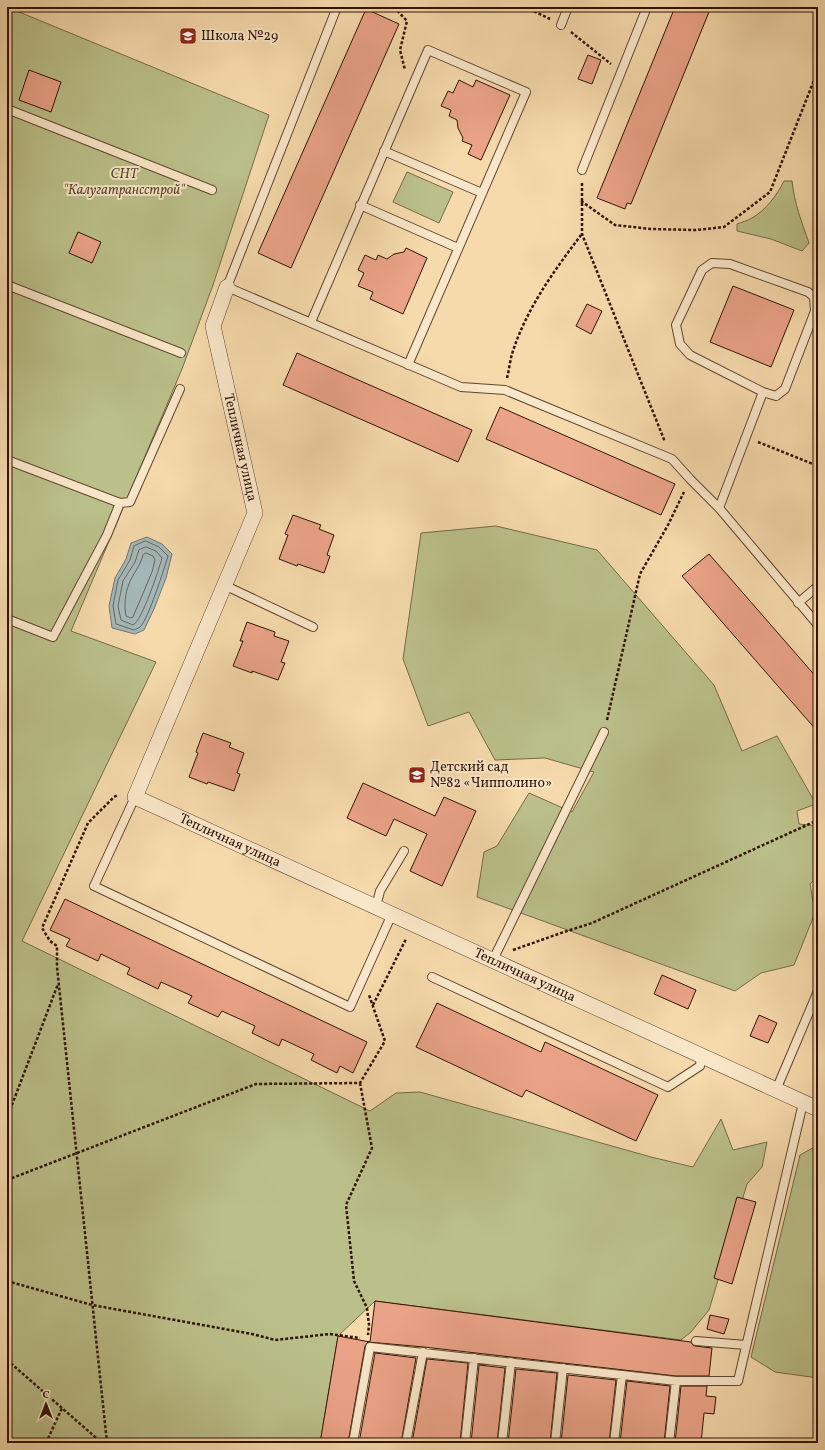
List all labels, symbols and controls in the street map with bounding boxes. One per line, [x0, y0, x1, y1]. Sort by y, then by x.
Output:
school or university icon: Школа №29 [178, 26, 198, 46]
place label: Школа №29 [201, 27, 278, 46]
park label: СНТ "Калугатрансстрой" [63, 165, 186, 200]
street label: Тепличная улица [219, 392, 262, 503]
place label: Детский сад №82 «Чипполино» [430, 758, 552, 793]
school or university icon: Детский сад №82 «Чипполино» [407, 765, 427, 785]
street label: Тепличная улица [176, 809, 284, 872]
street label: Тепличная улица [471, 944, 579, 1007]
north arrow [26, 1384, 66, 1424]
text: С [42, 1388, 50, 1403]

